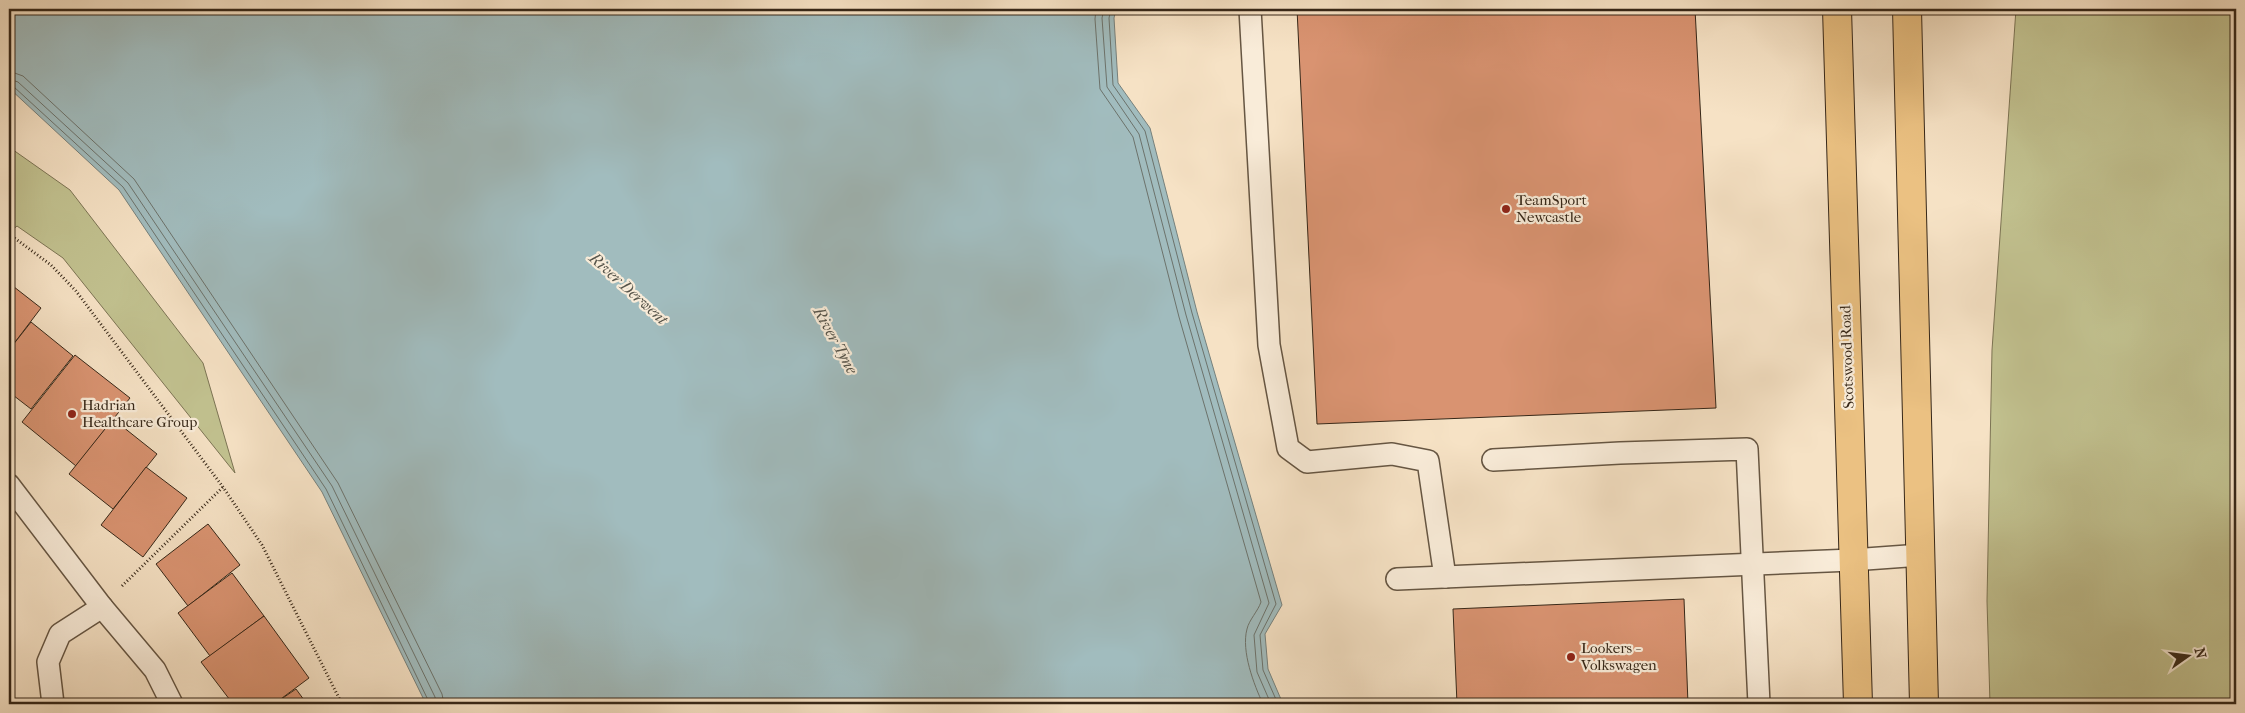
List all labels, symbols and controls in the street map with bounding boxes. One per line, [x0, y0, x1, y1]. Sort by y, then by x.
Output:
place label: TeamSport Newcastle [1516, 191, 1588, 226]
marker: TeamSport Newcastle [1500, 203, 1512, 215]
water label: River Derwent [585, 248, 673, 329]
water label: River Tyne [809, 303, 862, 377]
street label: Scotswood Road [1836, 304, 1858, 409]
place label: Hadrian Healthcare Group [82, 396, 197, 431]
marker: Hadrian Healthcare Group [66, 408, 78, 420]
north arrow [2162, 630, 2212, 680]
place label: Lookers - Volkswagen [1580, 639, 1657, 674]
text: N [2191, 646, 2210, 661]
marker: Lookers - Volkswagen [1565, 651, 1577, 663]

